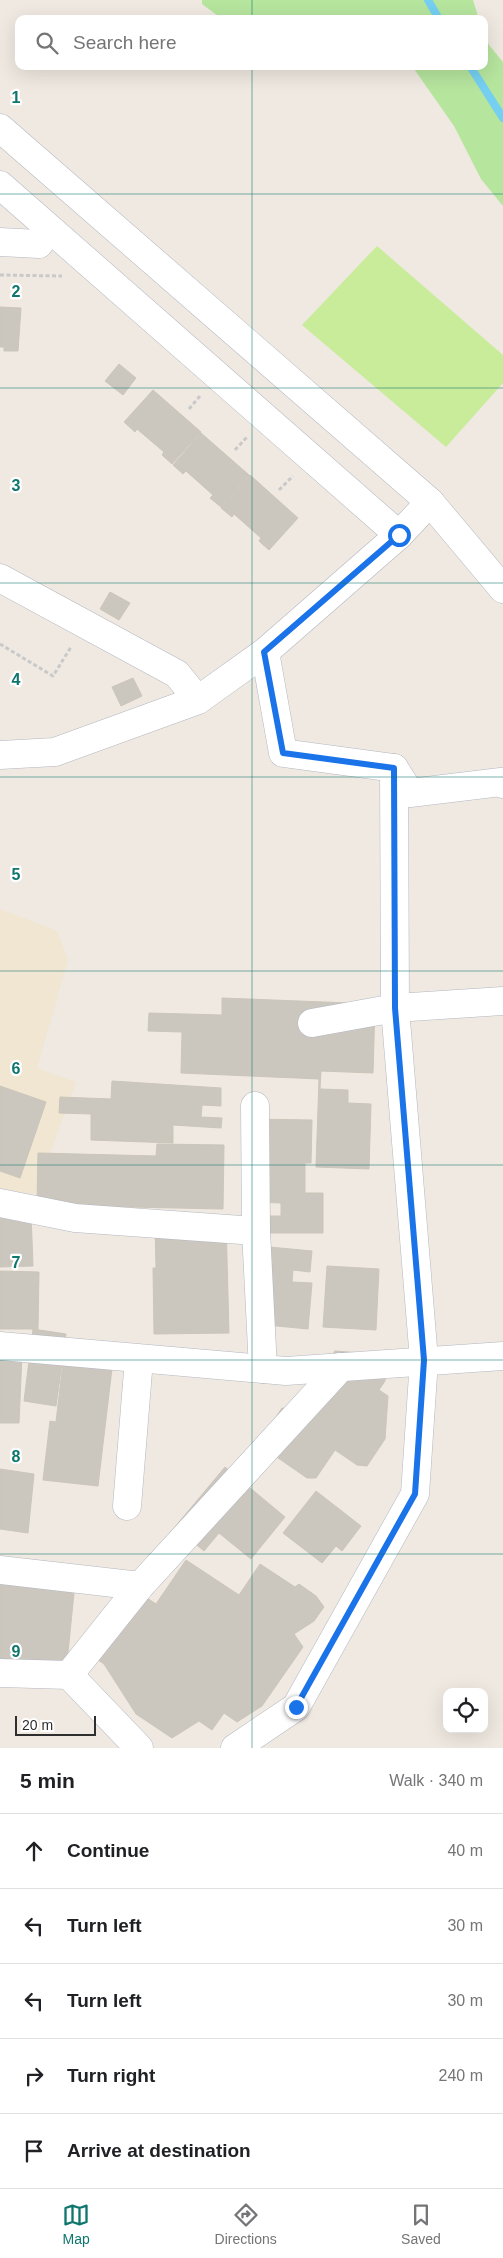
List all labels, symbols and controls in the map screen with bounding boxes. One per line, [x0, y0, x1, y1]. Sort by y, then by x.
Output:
search box [15, 15, 488, 70]
icon: search [33, 29, 61, 57]
text: Search here [73, 32, 177, 53]
text: 1 [12, 89, 21, 106]
text: 2 [12, 283, 21, 300]
text: 3 [12, 477, 21, 494]
route start [388, 524, 411, 547]
text: 4 [12, 671, 21, 688]
text: 5 [12, 866, 21, 883]
text: 6 [12, 1060, 21, 1077]
text: 7 [12, 1254, 21, 1271]
text: 8 [12, 1448, 21, 1465]
text: 9 [12, 1643, 21, 1660]
map controls [443, 1688, 488, 1733]
button: locate [443, 1688, 488, 1733]
route end [285, 1696, 308, 1719]
scale bar [15, 1713, 96, 1736]
text: 20 m [22, 1717, 53, 1733]
text: 5 min [20, 1769, 75, 1792]
text: Walk · 340 m [389, 1772, 483, 1789]
icon: ahead [20, 1837, 48, 1865]
text: Continue [67, 1840, 149, 1861]
text: 40 m [447, 1842, 483, 1859]
icon: left [20, 1912, 48, 1940]
text: Turn left [67, 1915, 142, 1936]
text: 30 m [447, 1917, 483, 1934]
icon: left [20, 1987, 48, 2015]
text: Turn left [67, 1990, 142, 2011]
text: 30 m [447, 1992, 483, 2009]
icon: right [20, 2062, 48, 2090]
text: Turn right [67, 2065, 155, 2086]
text: 240 m [439, 2067, 483, 2084]
icon: arrive [20, 2137, 48, 2165]
text: Arrive at destination [67, 2140, 251, 2161]
tab: Map [62, 2201, 90, 2247]
tab: Directions [215, 2201, 277, 2247]
tab: Saved [401, 2201, 441, 2247]

